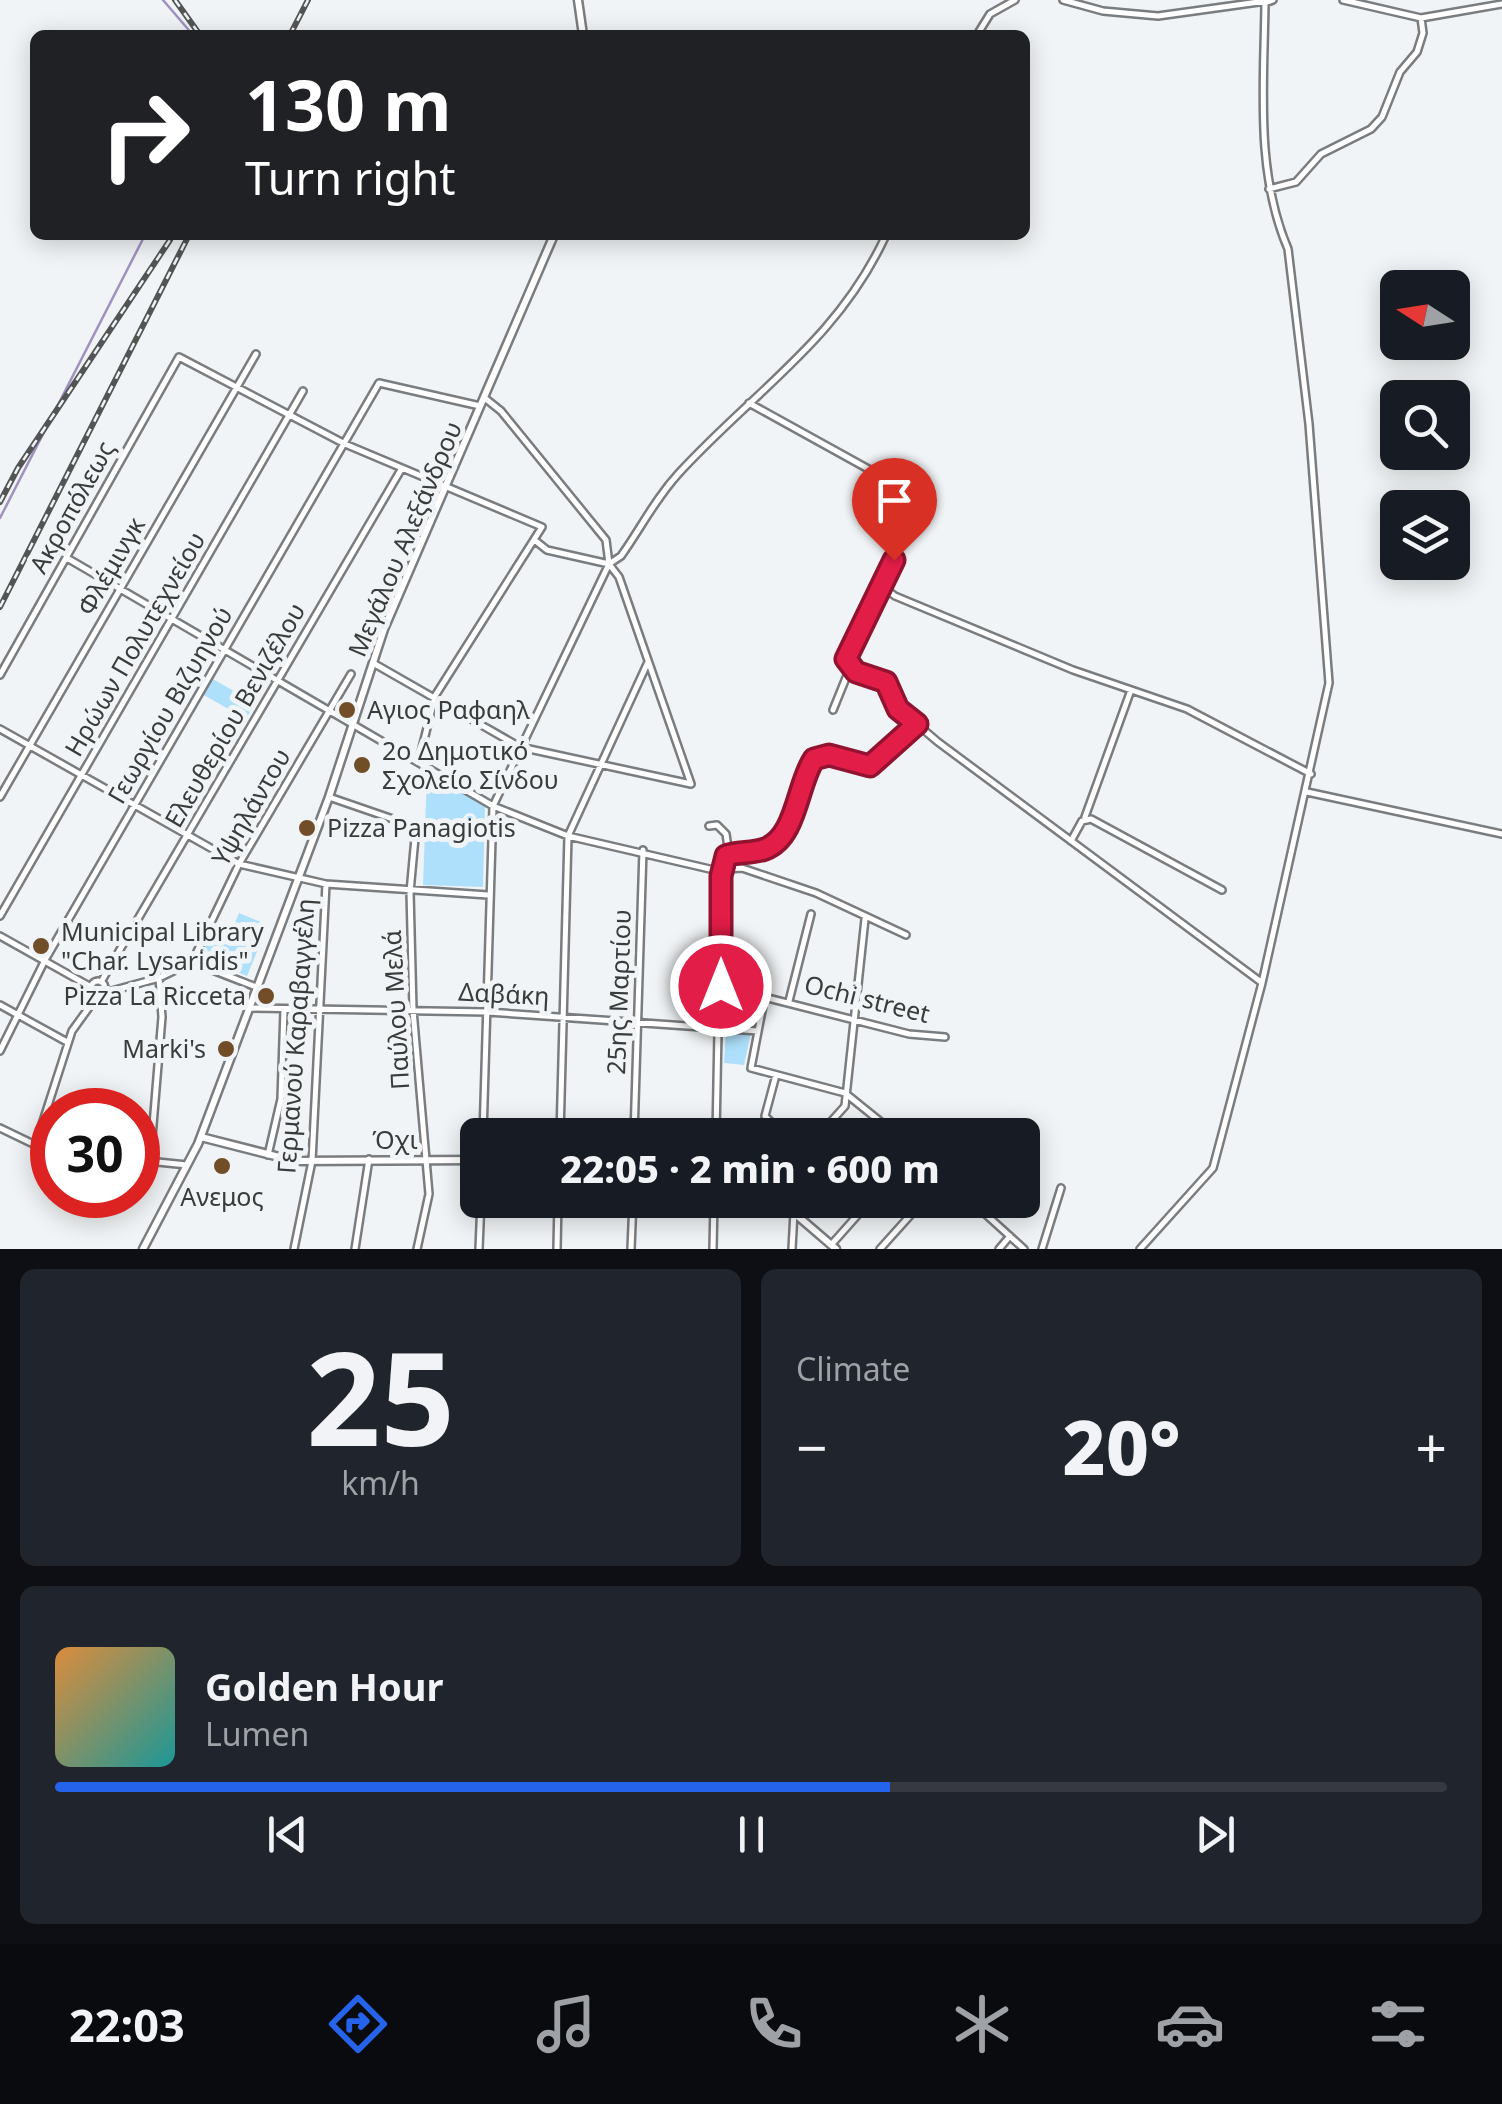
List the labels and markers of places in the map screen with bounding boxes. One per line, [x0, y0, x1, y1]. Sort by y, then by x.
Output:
pin [852, 458, 937, 561]
place label: Αγιος Ραφαηλ [367, 692, 530, 726]
marker: Αγιος Ραφαηλ [336, 699, 358, 721]
place label: 2o Δημοτικό Σχολείο Σίνδου [382, 733, 559, 796]
marker: 2o Δημοτικό Σχολείο Σίνδου [351, 754, 373, 776]
place label: Pizza Panagiotis [327, 810, 516, 844]
marker: Pizza Panagiotis [296, 817, 318, 839]
place label: Municipal Library "Char. Lysaridis" [61, 914, 264, 977]
marker: Municipal Library "Char. Lysaridis" [30, 935, 52, 957]
place label: Pizza La Ricceta [64, 978, 246, 1012]
marker: Pizza La Ricceta [255, 985, 277, 1007]
place label: Marki's [122, 1031, 206, 1065]
marker: Marki's [215, 1038, 237, 1060]
marker: Ανεμος [211, 1155, 233, 1177]
place label: Ανεμος [180, 1179, 264, 1213]

